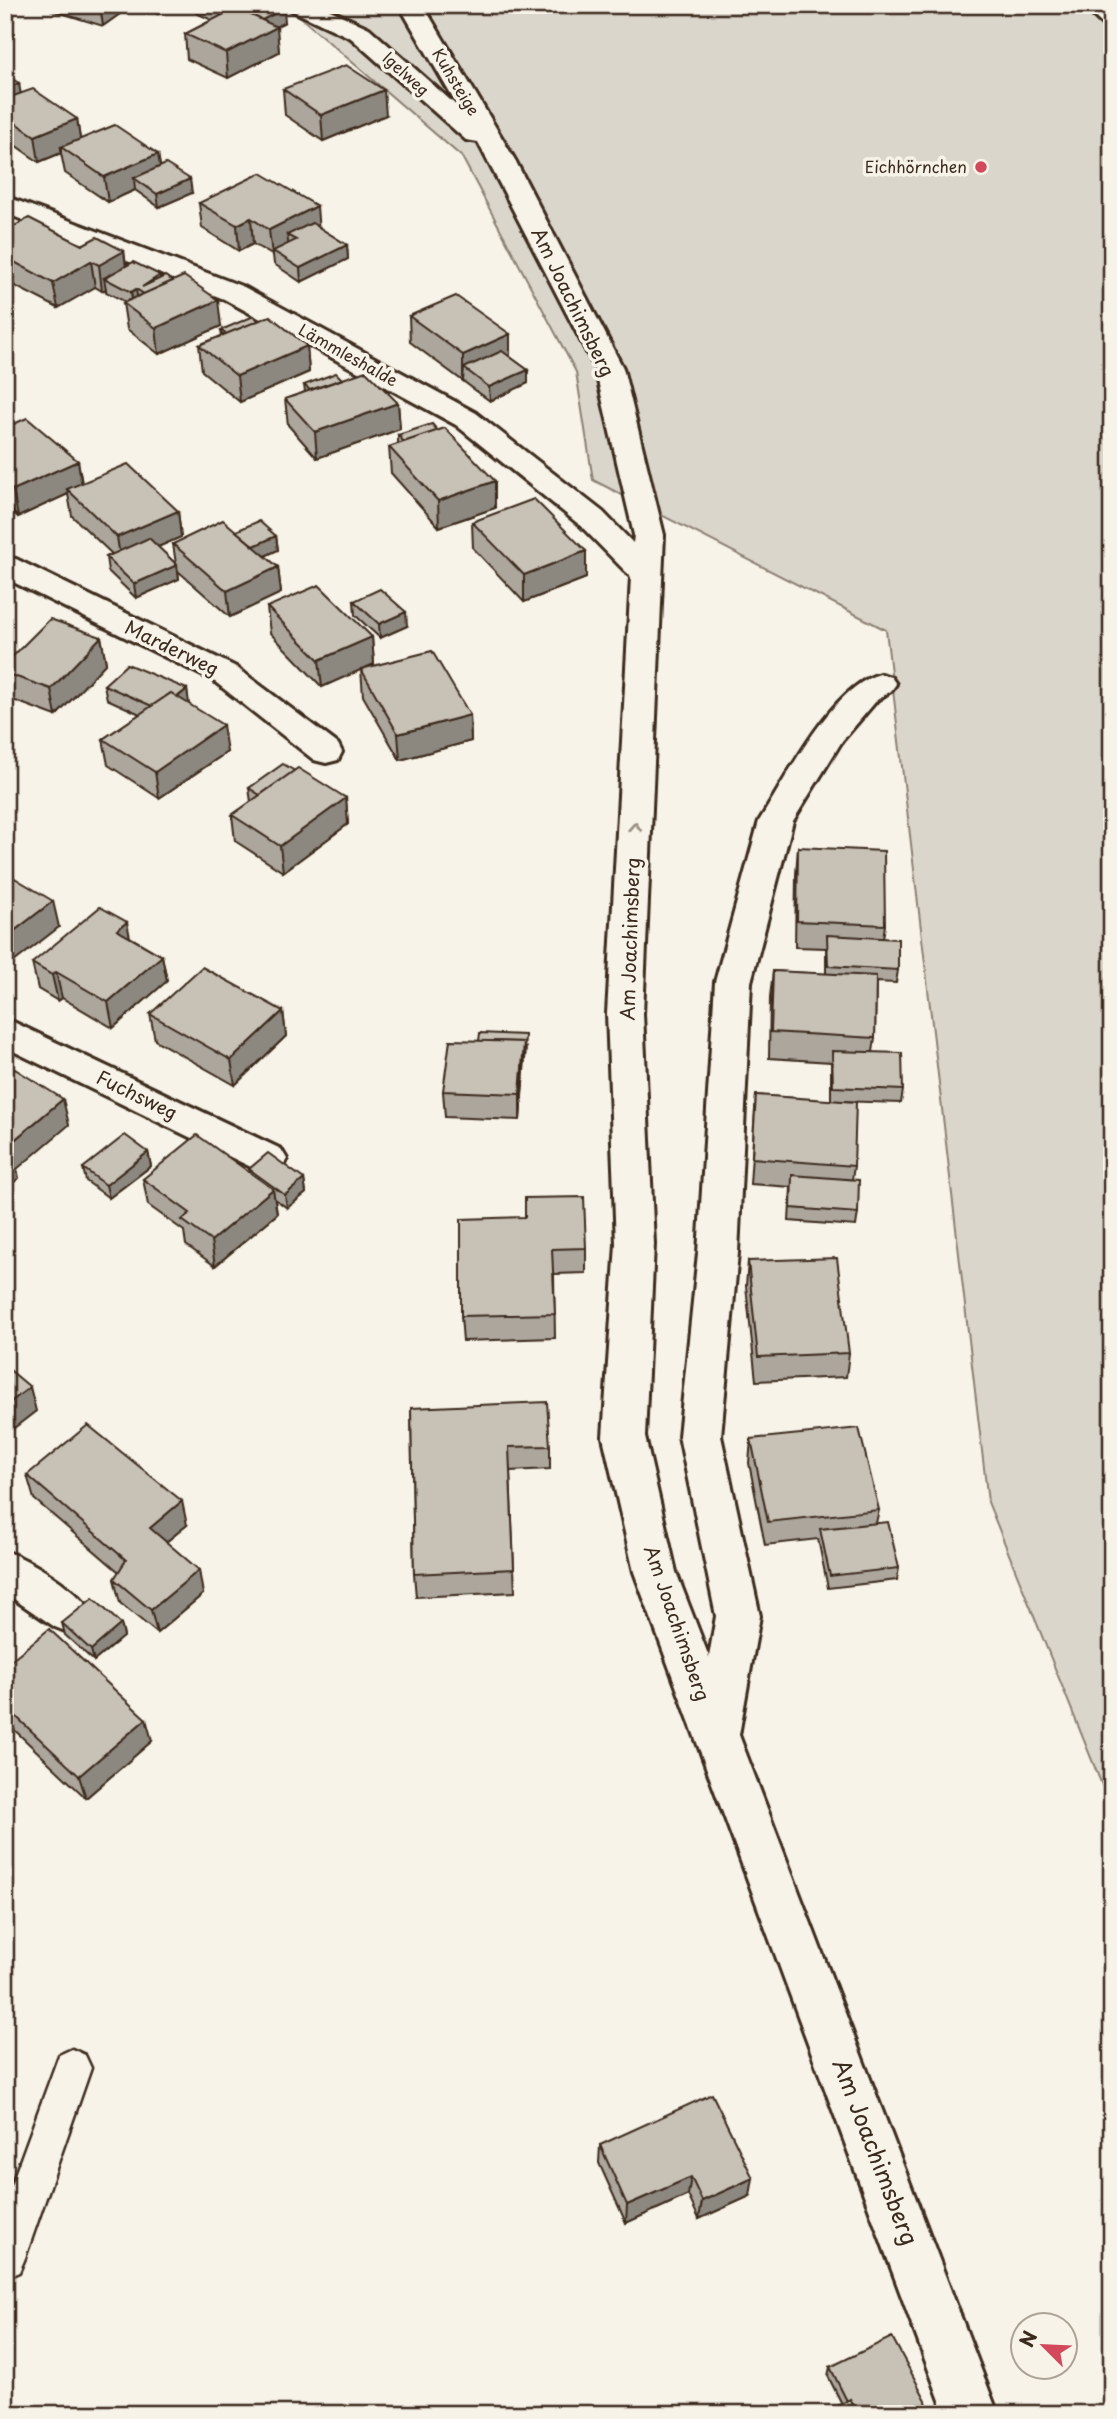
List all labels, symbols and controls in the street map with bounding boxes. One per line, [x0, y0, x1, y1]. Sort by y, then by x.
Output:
street label: Kuhsteige [427, 43, 486, 120]
street label: Igelweg [378, 46, 435, 101]
place label: Eichhörnchen [865, 154, 967, 178]
marker: Eichhörnchen [973, 159, 989, 175]
street label: Am Joachimsberg [526, 222, 622, 381]
street label: Lämmleshalde [294, 317, 403, 391]
street label: Marderweg [121, 612, 224, 682]
one-way arrow [627, 821, 642, 832]
street label: Am Joachimsberg [612, 857, 646, 1021]
street label: Fuchsweg [92, 1062, 183, 1126]
street label: Am Joachimsberg [638, 1541, 718, 1704]
street label: Am Joachimsberg [825, 2053, 928, 2250]
north arrow [1009, 2310, 1078, 2380]
text: N [1012, 2326, 1043, 2351]

